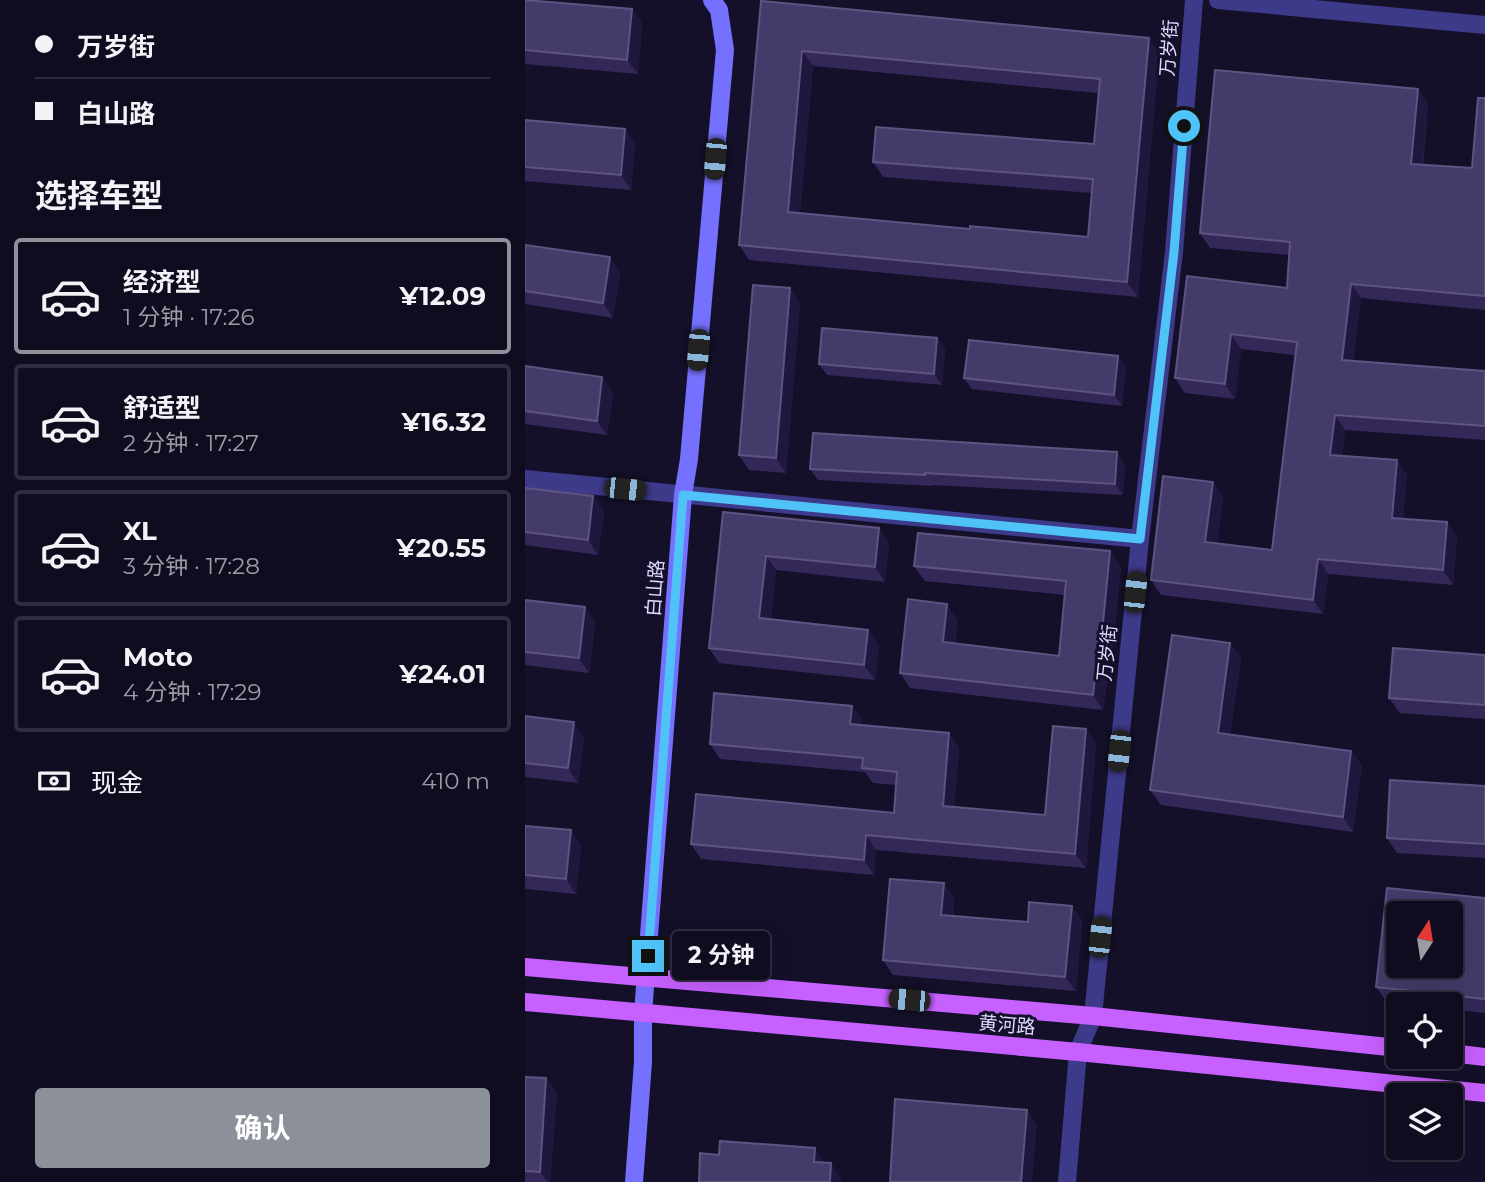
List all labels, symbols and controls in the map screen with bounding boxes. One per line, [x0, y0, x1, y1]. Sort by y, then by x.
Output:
street label: 万岁街 [1156, 19, 1182, 77]
text: 万岁街 [77, 31, 155, 63]
text: 白山路 [77, 98, 155, 130]
route start [1168, 110, 1200, 142]
car [703, 137, 728, 181]
text: 选择车型 [35, 176, 163, 215]
icon: car [39, 265, 102, 328]
text: 经济型 [123, 266, 201, 298]
text: ¥12.09 [400, 280, 486, 312]
text: 1 分钟 · 17:26 [123, 303, 254, 331]
car [686, 328, 711, 372]
icon: car [39, 391, 102, 454]
text: 舒适型 [123, 392, 201, 424]
text: ¥16.32 [401, 406, 486, 438]
text: 2 分钟 · 17:27 [123, 429, 259, 457]
car [604, 476, 647, 502]
text: XL [123, 515, 157, 547]
icon: car [39, 517, 102, 580]
text: ¥20.55 [397, 532, 486, 564]
text: 3 分钟 · 17:28 [123, 552, 260, 580]
street label: 白山路 [642, 559, 668, 617]
car [1123, 570, 1148, 614]
street label: 万岁街 [1093, 623, 1121, 683]
text: Moto [123, 641, 193, 673]
icon: car [39, 643, 102, 706]
text: ¥24.01 [399, 658, 486, 690]
text: 4 分钟 · 17:29 [123, 678, 261, 706]
car [1107, 729, 1132, 773]
icon: cash [35, 762, 73, 800]
text: 现金 [91, 767, 143, 799]
text: 410 m [421, 767, 490, 795]
north arrow [1386, 901, 1463, 978]
map controls [1386, 901, 1463, 1160]
car [1088, 915, 1113, 959]
callout: 2 分钟 [673, 932, 771, 981]
route end [632, 940, 664, 972]
text: 2 分钟 [688, 941, 754, 969]
car [888, 988, 931, 1012]
button: locate [1386, 992, 1463, 1069]
street label: 黄河路 [978, 1011, 1036, 1039]
button: layers [1386, 1083, 1463, 1160]
button: 确认 [35, 1088, 490, 1168]

